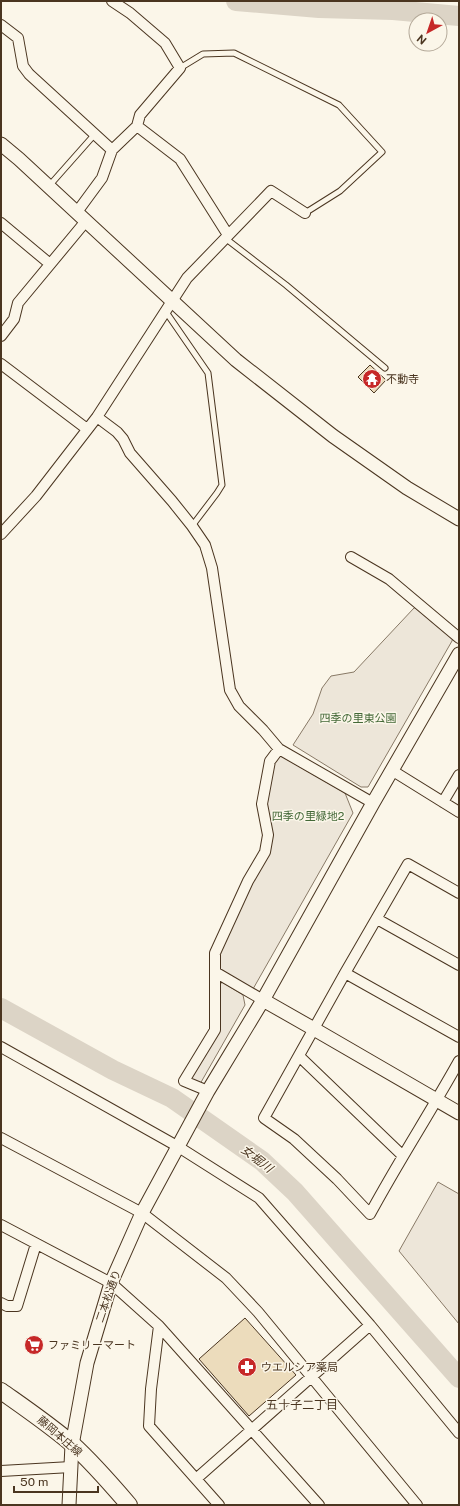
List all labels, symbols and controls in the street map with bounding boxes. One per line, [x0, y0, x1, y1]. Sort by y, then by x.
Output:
north arrow [408, 12, 448, 52]
text: N [414, 32, 429, 47]
temple icon: 不動寺 [361, 368, 383, 390]
place label: 不動寺 [386, 373, 419, 385]
park label: 四季の里東公園 [320, 712, 397, 724]
park label: 四季の里緑地2 [272, 810, 345, 822]
water label: 女堀川 [239, 1142, 277, 1177]
street label: 二本松通り [93, 1268, 123, 1324]
supermarket icon: ファミリーマート [23, 1334, 45, 1356]
place label: ファミリーマート [48, 1339, 136, 1351]
pharmacy icon: ウエルシア薬局 [236, 1356, 258, 1378]
place label: ウエルシア薬局 [261, 1361, 338, 1373]
district label: 五十子二丁目 [266, 1398, 338, 1412]
street label: 藤岡本庄線 [35, 1413, 85, 1459]
scale bar [14, 1468, 98, 1494]
text: 50 m [20, 1475, 48, 1489]

